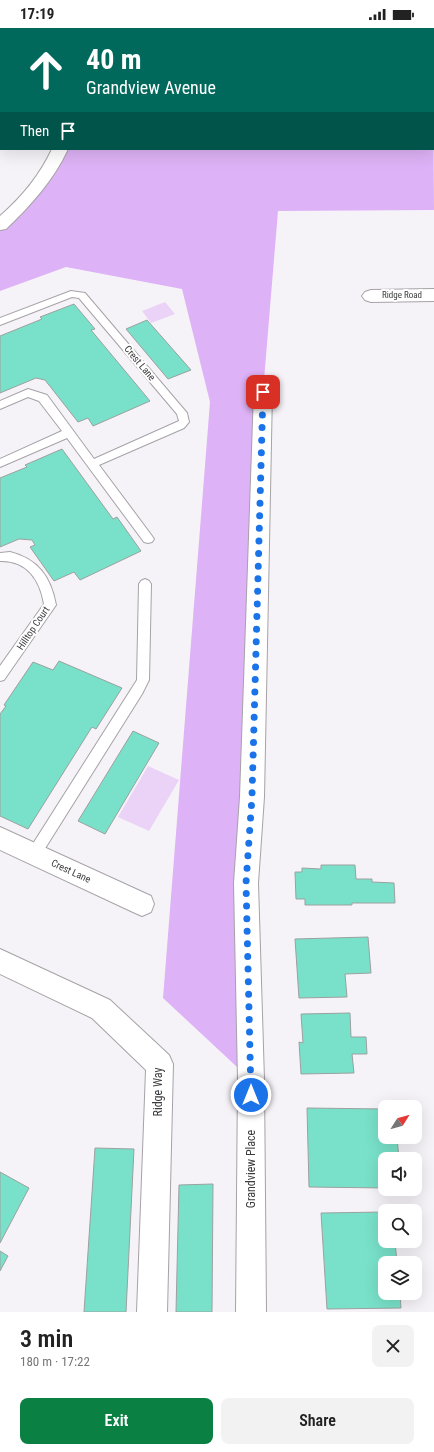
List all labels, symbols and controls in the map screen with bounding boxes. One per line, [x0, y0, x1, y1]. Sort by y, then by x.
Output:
text: 17:19 [20, 5, 54, 23]
text: 40 m [86, 43, 142, 76]
icon: ahead [20, 44, 72, 96]
text: Grandview Avenue [86, 77, 216, 98]
icon: arrive [57, 120, 79, 142]
text: Then [20, 122, 49, 140]
street label: Ridge Road [382, 290, 422, 300]
street label: Crest Lane [122, 343, 158, 383]
pin [246, 375, 280, 409]
icon: arrive [252, 381, 274, 403]
street label: Hilltop Court [14, 604, 52, 652]
street label: Crest Lane [50, 857, 93, 885]
street label: Ridge Way [151, 1068, 165, 1116]
position arrow [230, 1074, 272, 1116]
north arrow [378, 1100, 422, 1144]
map controls [378, 1100, 422, 1300]
street label: Grandview Place [244, 1129, 258, 1208]
button: sound [378, 1152, 422, 1196]
button: search [378, 1204, 422, 1248]
button: layers [378, 1256, 422, 1300]
text: 3 min [20, 1325, 73, 1353]
button: close [372, 1325, 414, 1367]
text: 180 m · 17:22 [20, 1354, 90, 1369]
button: Exit [20, 1398, 213, 1444]
button: Share [221, 1398, 414, 1444]

